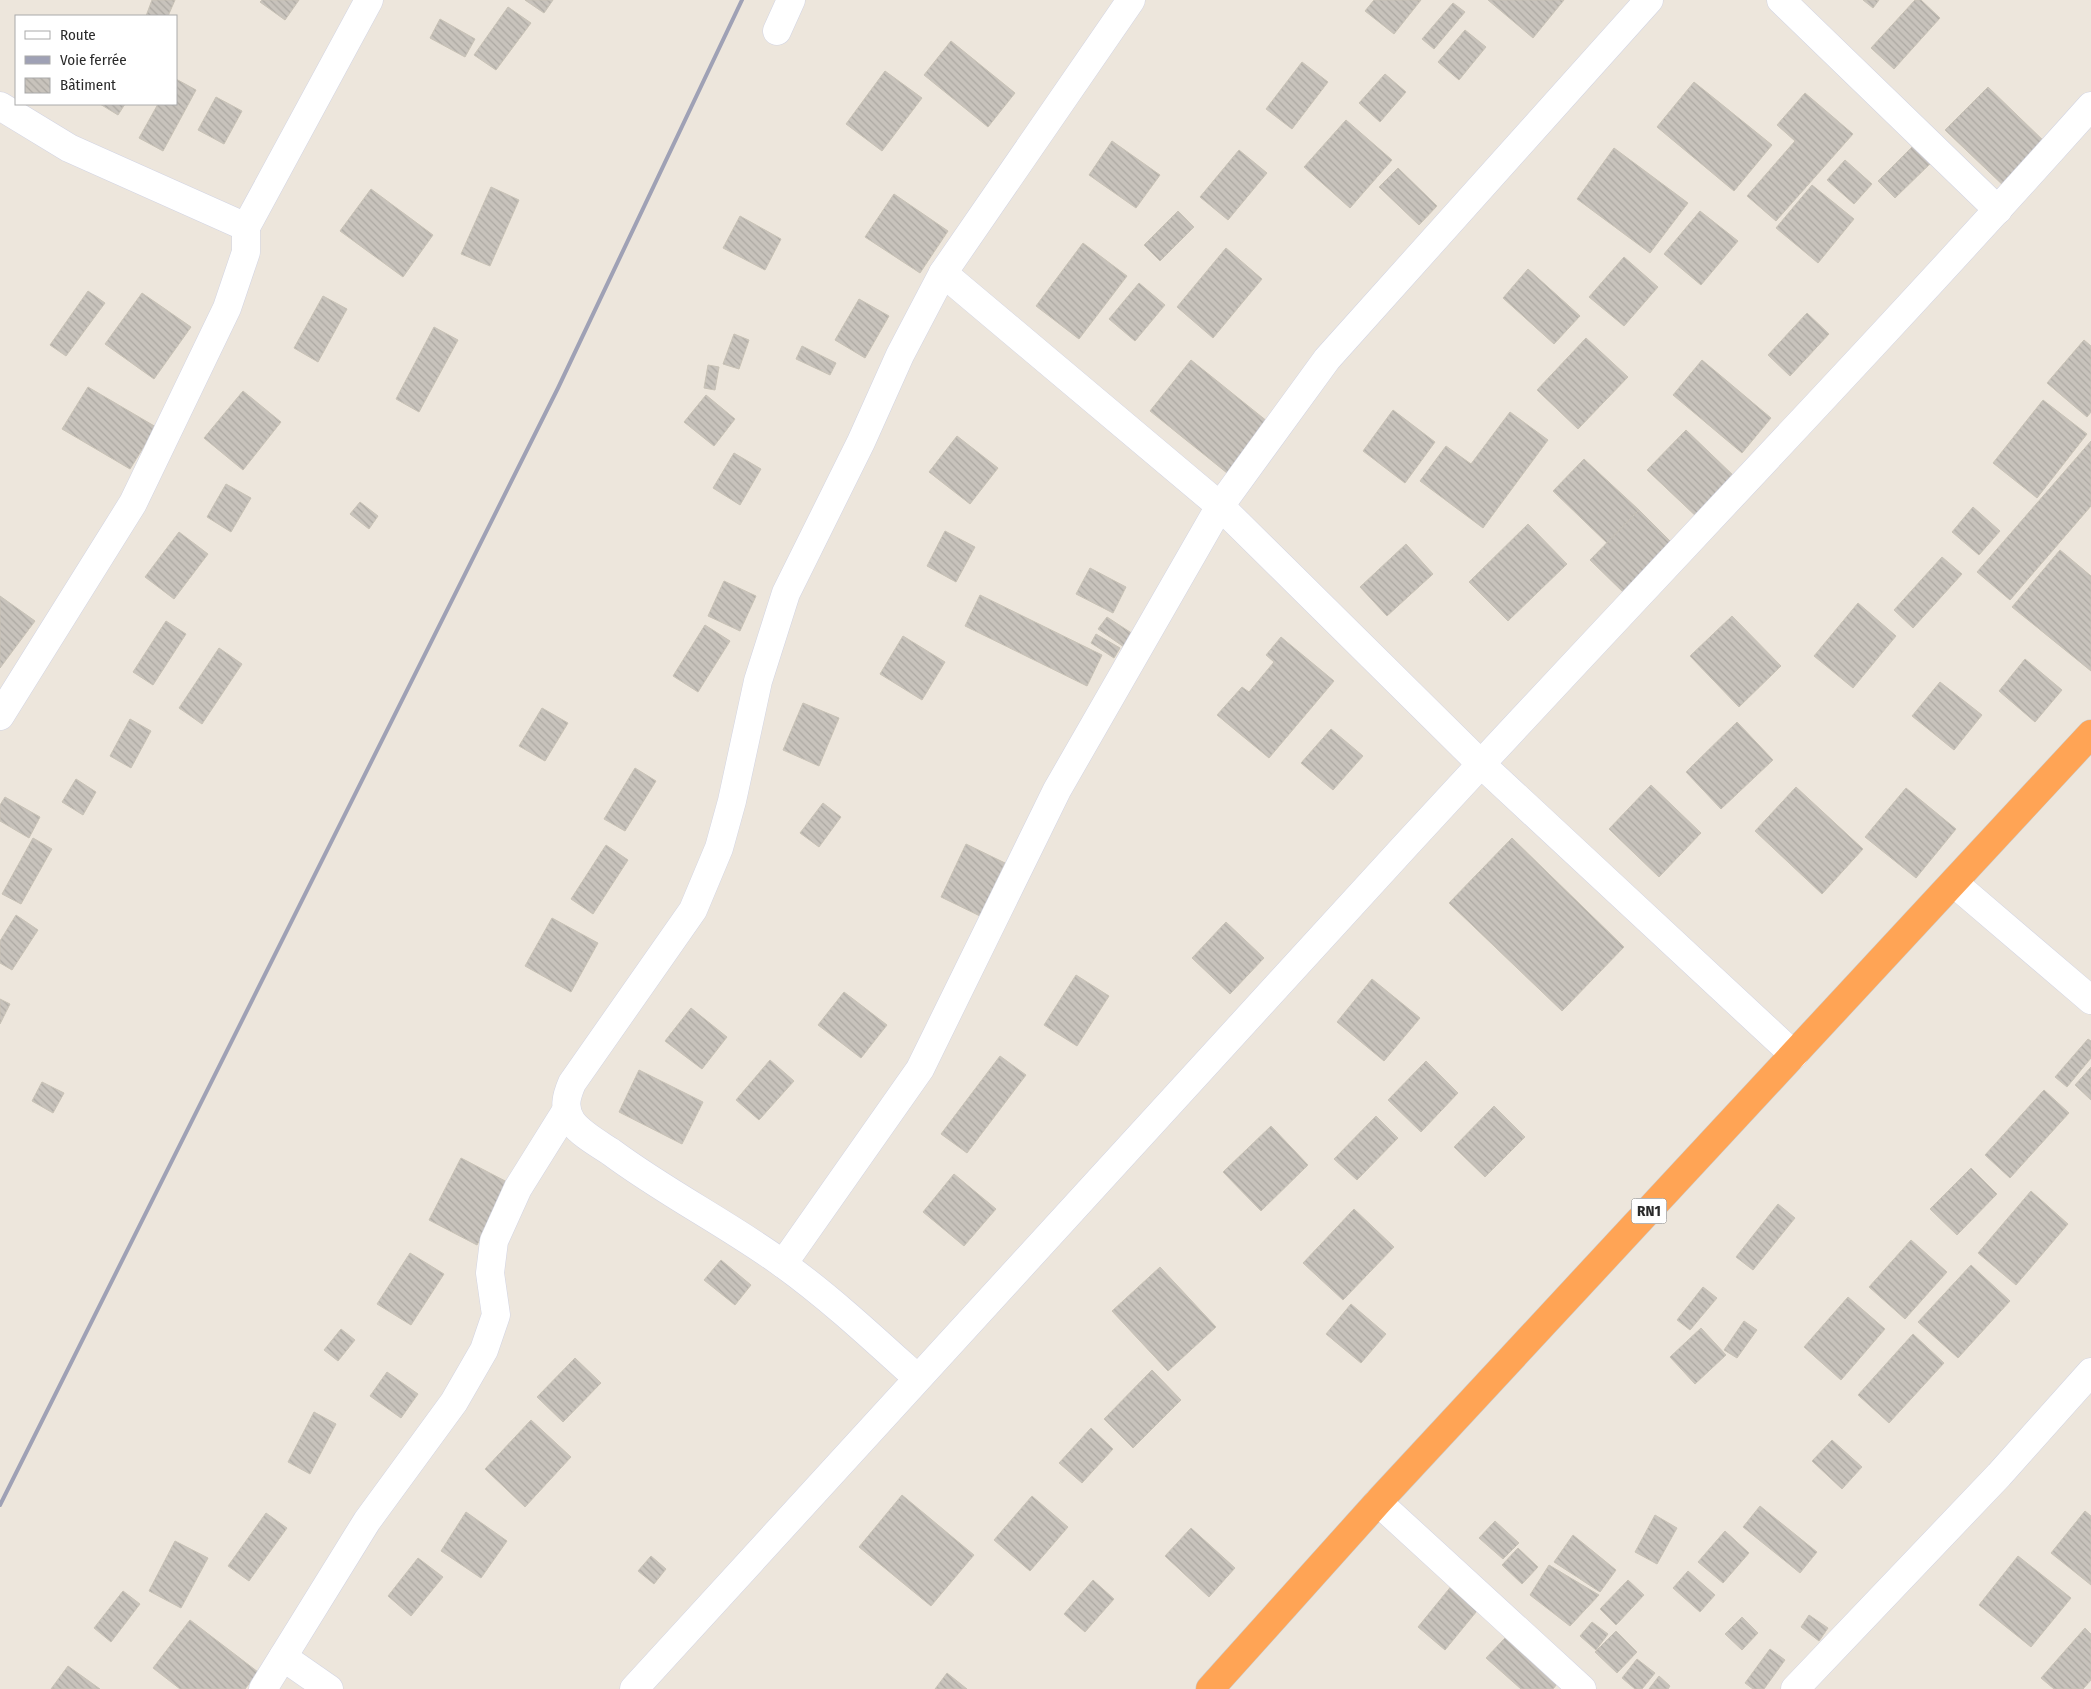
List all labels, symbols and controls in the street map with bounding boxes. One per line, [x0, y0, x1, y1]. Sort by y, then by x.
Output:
legend [15, 15, 178, 105]
text: Route [60, 26, 96, 44]
text: Voie ferrée [60, 51, 127, 69]
text: Bâtiment [60, 76, 116, 94]
road number: RN1 [1632, 1198, 1666, 1224]

